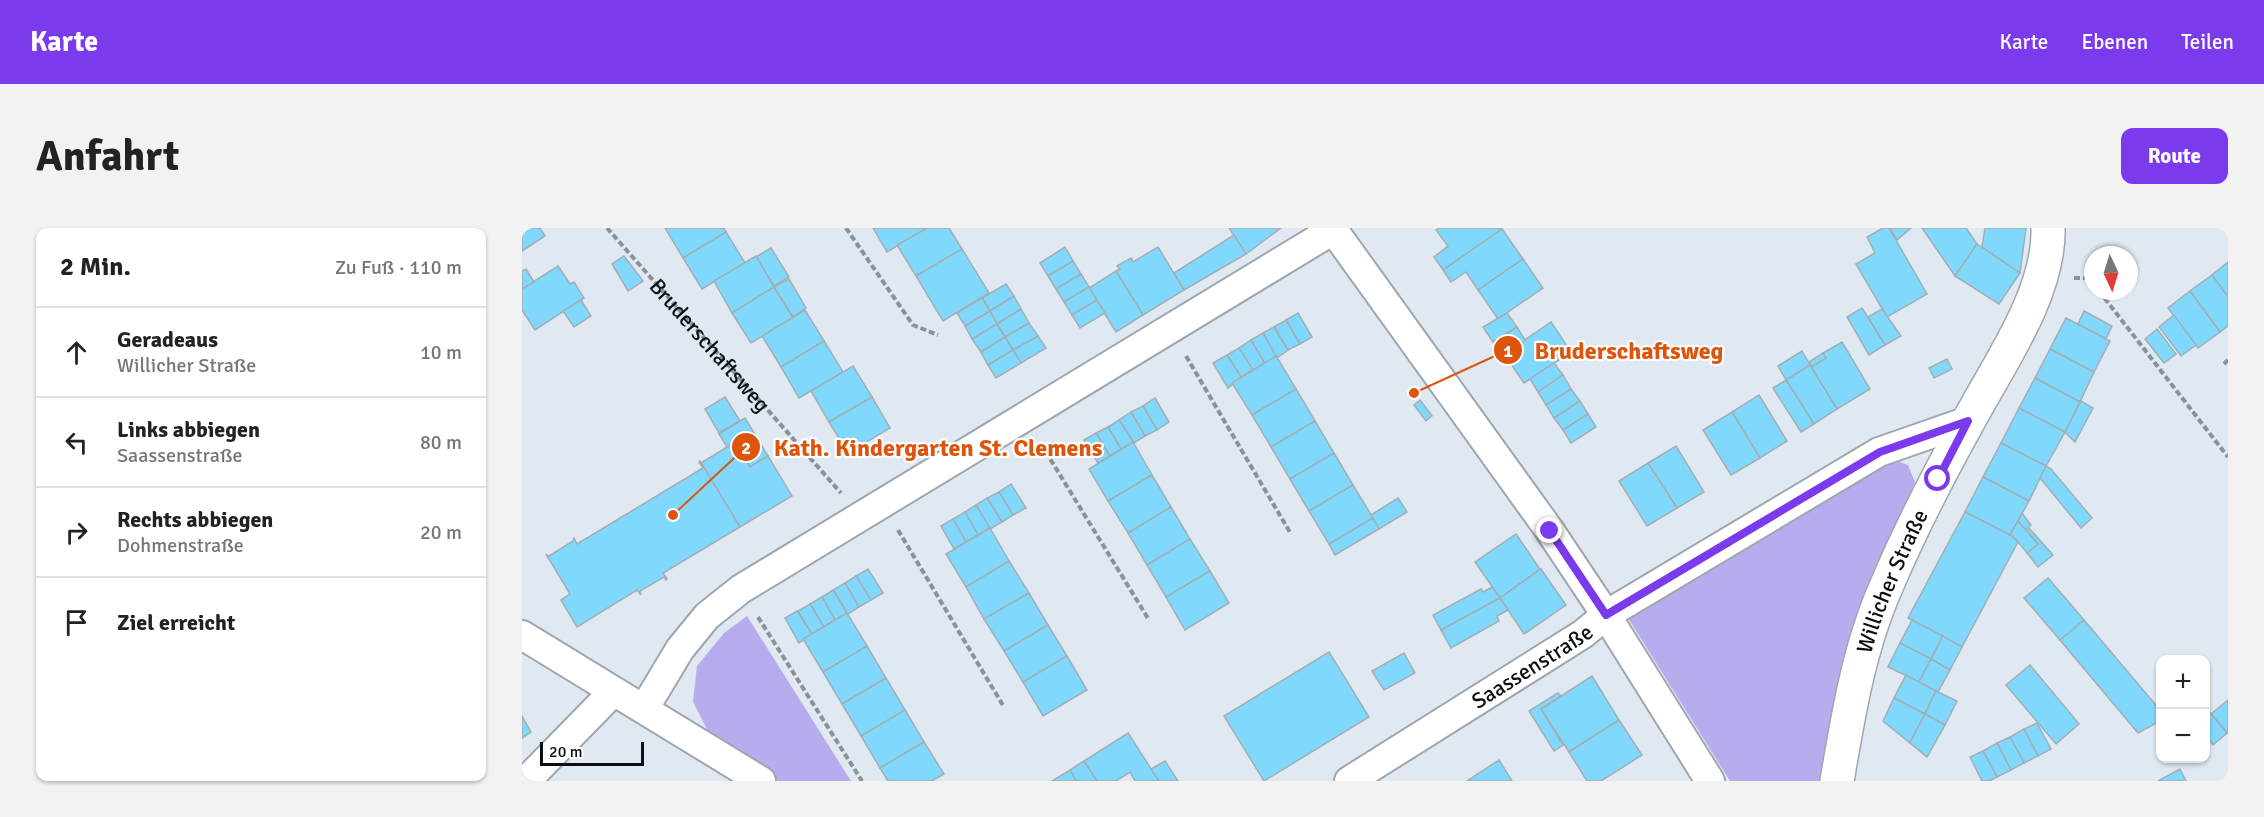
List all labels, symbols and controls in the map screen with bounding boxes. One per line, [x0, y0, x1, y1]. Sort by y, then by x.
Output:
text: Karte [30, 25, 98, 59]
text: Karte [1999, 29, 2048, 55]
text: Ebenen [2081, 29, 2148, 55]
text: Teilen [2181, 29, 2234, 55]
button: Route [2121, 128, 2228, 184]
text: Anfahrt [36, 131, 179, 182]
north arrow [2084, 246, 2138, 300]
text: 2 Min. [60, 251, 131, 283]
text: Zu Fuß · 110 m [335, 255, 462, 280]
street label: Bruderschaftsweg [644, 273, 776, 418]
text: Geradeaus [117, 326, 218, 353]
callout: Bruderschaftsweg [1493, 329, 1736, 371]
icon: ahead [60, 336, 93, 369]
text: Bruderschaftsweg [1535, 336, 1724, 366]
text: 10 m [420, 340, 462, 365]
text: 1 [1503, 340, 1513, 362]
text: Willicher Straße [117, 353, 256, 378]
text: Links abbiegen [117, 416, 260, 443]
icon: left [60, 426, 93, 459]
callout: Kath. Kindergarten St. Clemens [731, 426, 1114, 468]
text: 80 m [420, 430, 462, 455]
text: Kath. Kindergarten St. Clemens [774, 433, 1103, 463]
text: 2 [741, 437, 751, 459]
text: Saassenstraße [117, 443, 242, 468]
route start [1924, 465, 1950, 491]
street label: Willicher Straße [1851, 505, 1934, 656]
text: Rechts abbiegen [117, 506, 273, 533]
icon: right [60, 516, 93, 549]
route end [1536, 517, 1562, 543]
text: 20 m [420, 520, 462, 545]
text: Dohmenstraße [117, 533, 244, 558]
icon: arrive [60, 606, 93, 639]
text: Ziel erreicht [117, 609, 235, 636]
street label: Saassenstraße [1467, 618, 1599, 715]
map controls [2156, 655, 2210, 763]
button: + [2156, 655, 2210, 709]
button: − [2156, 709, 2210, 763]
scale bar [540, 739, 644, 766]
text: 20 m [549, 742, 583, 762]

